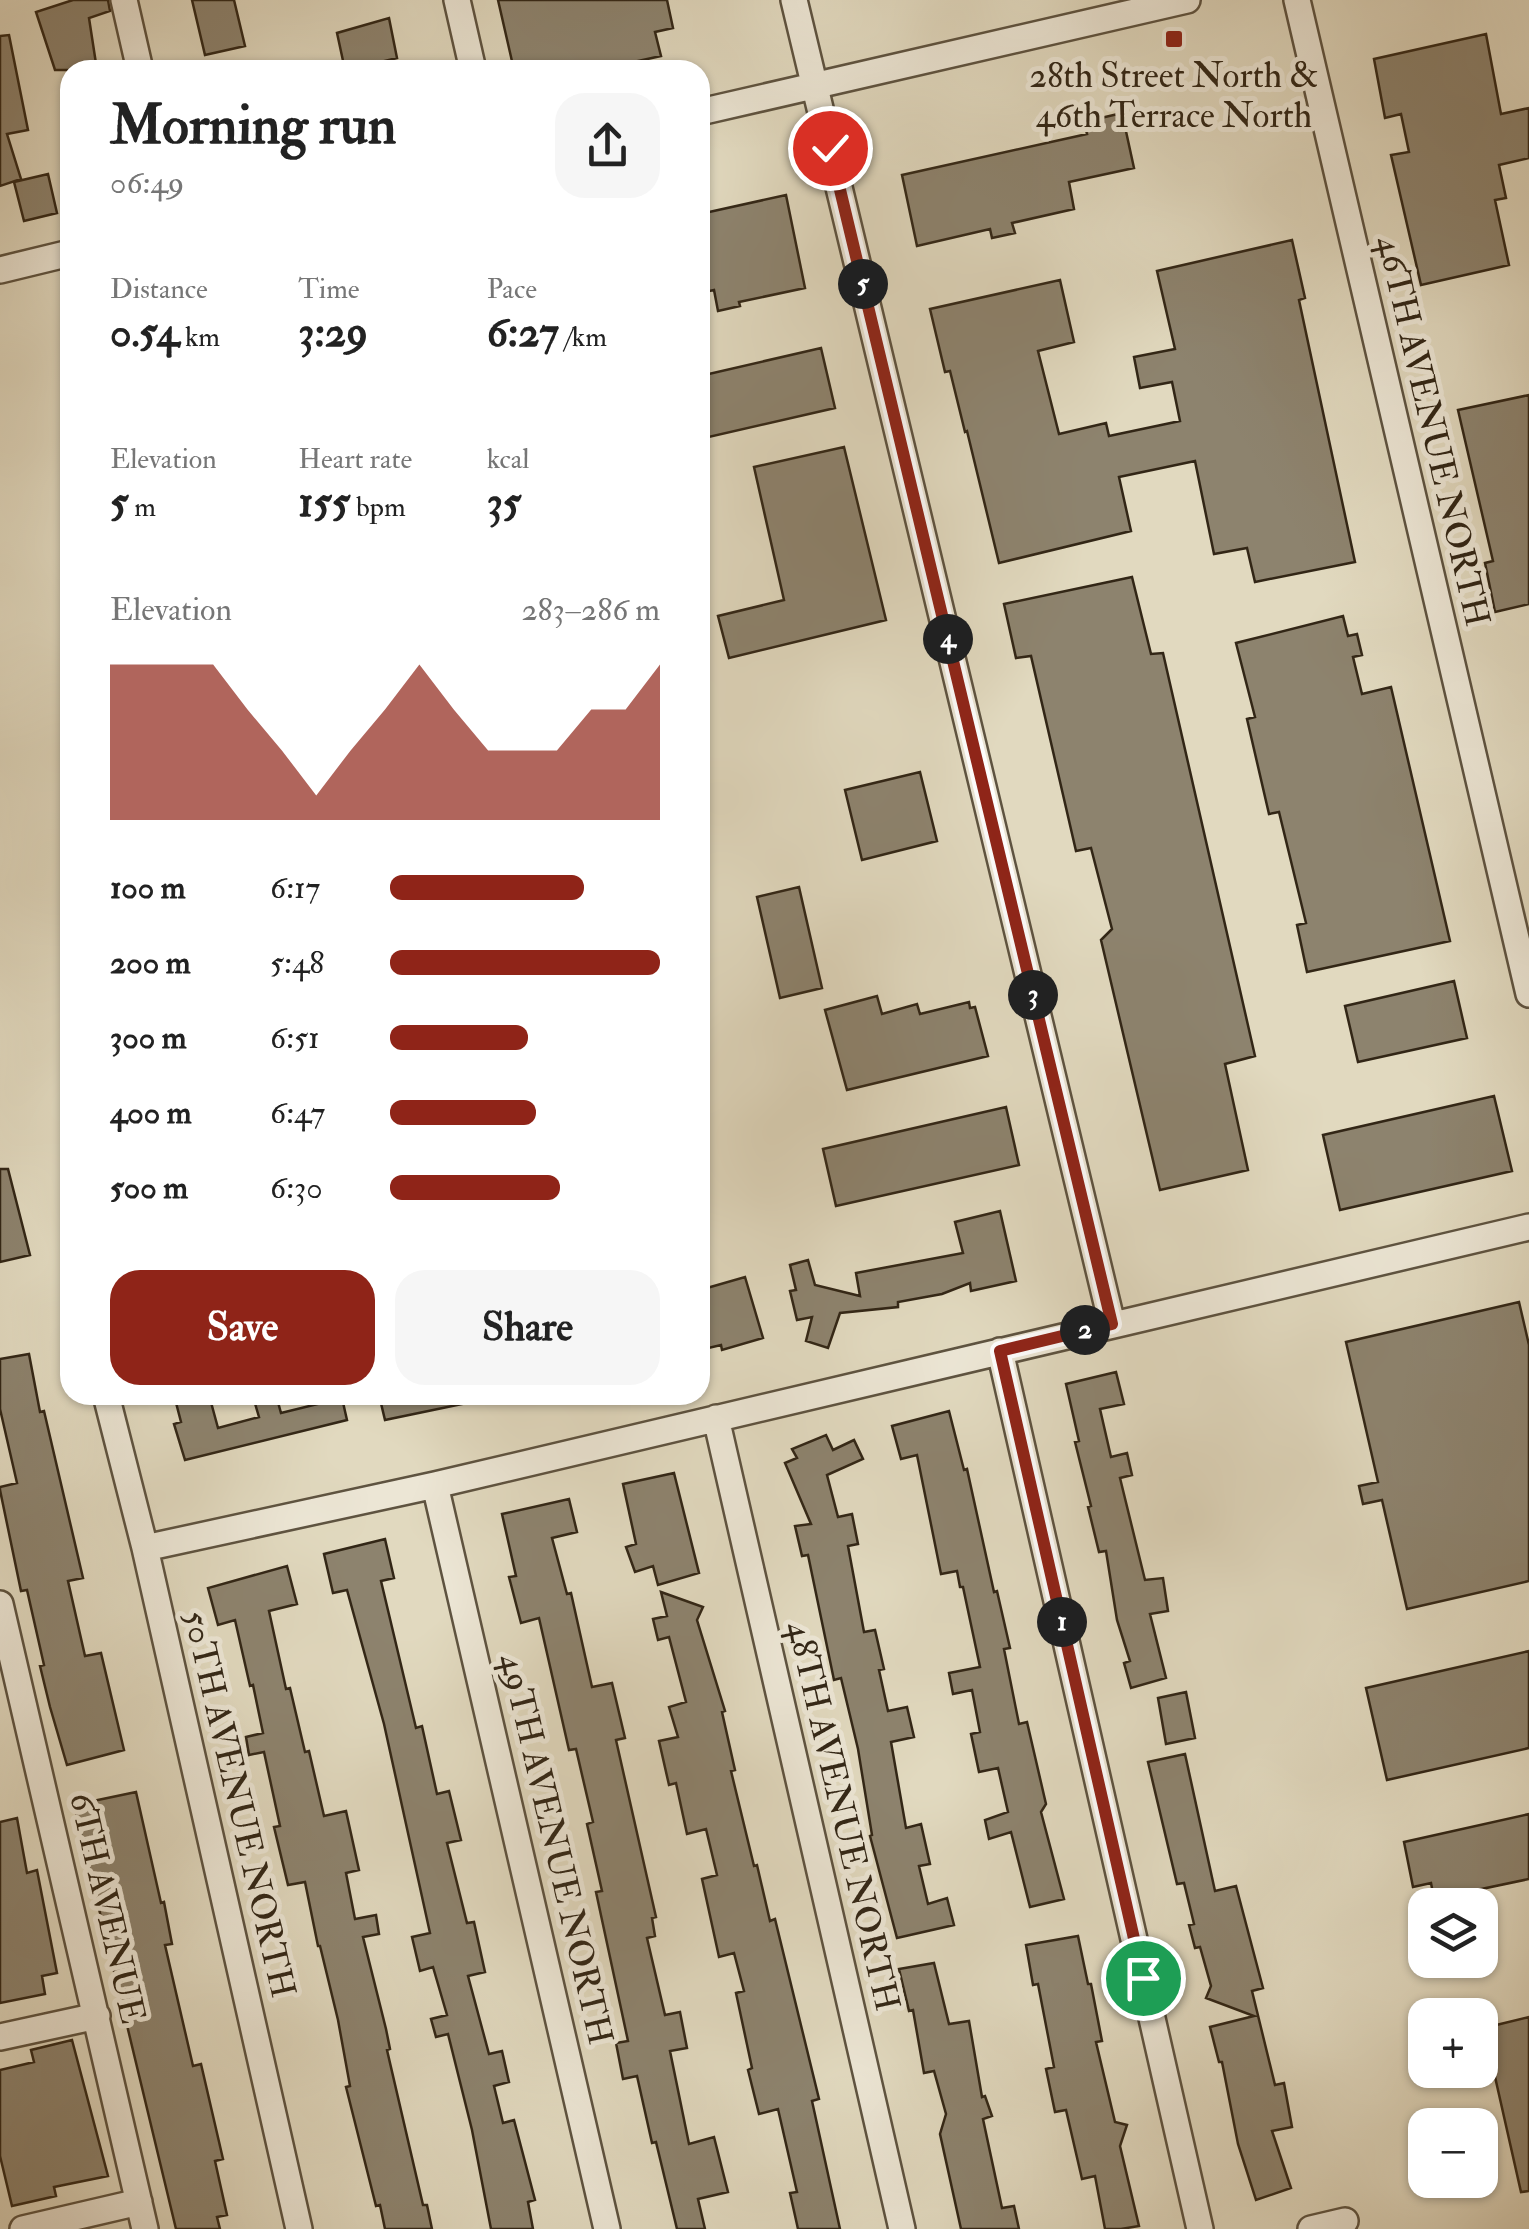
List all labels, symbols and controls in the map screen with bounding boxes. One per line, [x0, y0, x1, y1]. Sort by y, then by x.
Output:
marker: 28th Street North & 46th Terrace North [1163, 28, 1185, 50]
place label: 28th Street North & 46th Terrace North [1029, 54, 1319, 138]
text: Morning run [110, 91, 396, 160]
button: share [555, 93, 660, 198]
pin [788, 106, 873, 191]
icon: check [803, 121, 858, 176]
text: 06:49 [110, 163, 184, 203]
street label: 46TH AVENUE NORTH [1367, 231, 1499, 631]
pin: 5 [838, 259, 888, 309]
text: 5 [857, 266, 869, 301]
text: Distance [110, 272, 208, 307]
text: Time [298, 272, 360, 307]
text: Pace [487, 272, 537, 307]
text: 0.54 [110, 307, 179, 359]
text: 3:29 [298, 307, 368, 359]
text: 6:27 [487, 307, 559, 359]
text: km [179, 320, 220, 355]
text: /km [559, 320, 607, 355]
text: Elevation [110, 442, 217, 477]
text: Heart rate [298, 442, 412, 477]
text: kcal [487, 442, 530, 477]
text: 5 [110, 477, 128, 529]
text: 155 [298, 477, 350, 529]
text: 35 [487, 477, 521, 529]
text: m [128, 490, 156, 525]
text: bpm [350, 490, 406, 525]
text: Elevation [110, 590, 232, 630]
text: 283–286 m [521, 590, 660, 630]
pin: 4 [923, 614, 973, 664]
text: 4 [940, 621, 956, 656]
text: 100 m [110, 868, 186, 908]
text: 6:17 [270, 868, 320, 908]
text: 200 m [110, 943, 191, 983]
text: 5:48 [270, 943, 324, 983]
pin: 3 [1008, 970, 1058, 1020]
text: 3 [1028, 977, 1038, 1012]
text: 300 m [110, 1018, 187, 1058]
text: 6:51 [270, 1018, 320, 1058]
text: 400 m [110, 1093, 192, 1133]
text: 6:47 [270, 1093, 325, 1133]
text: 500 m [110, 1168, 188, 1208]
text: 6:30 [270, 1168, 323, 1208]
button: Save [110, 1270, 375, 1385]
button: Share [395, 1270, 660, 1385]
pin: 2 [1060, 1305, 1110, 1355]
text: 2 [1078, 1312, 1092, 1347]
pin: 1 [1037, 1597, 1087, 1647]
text: 1 [1057, 1604, 1067, 1639]
street label: 50TH AVENUE NORTH [173, 1606, 305, 2002]
street label: 48TH AVENUE NORTH [777, 1617, 909, 2015]
street label: 49TH AVENUE NORTH [490, 1649, 622, 2049]
street label: 6TH AVENUE [59, 1788, 155, 2028]
map controls [1408, 1888, 1498, 2198]
button: layers [1408, 1888, 1498, 1978]
pin [1101, 1936, 1186, 2021]
icon: arrive [1116, 1951, 1171, 2006]
button: + [1408, 1998, 1498, 2088]
button: − [1408, 2108, 1498, 2198]

